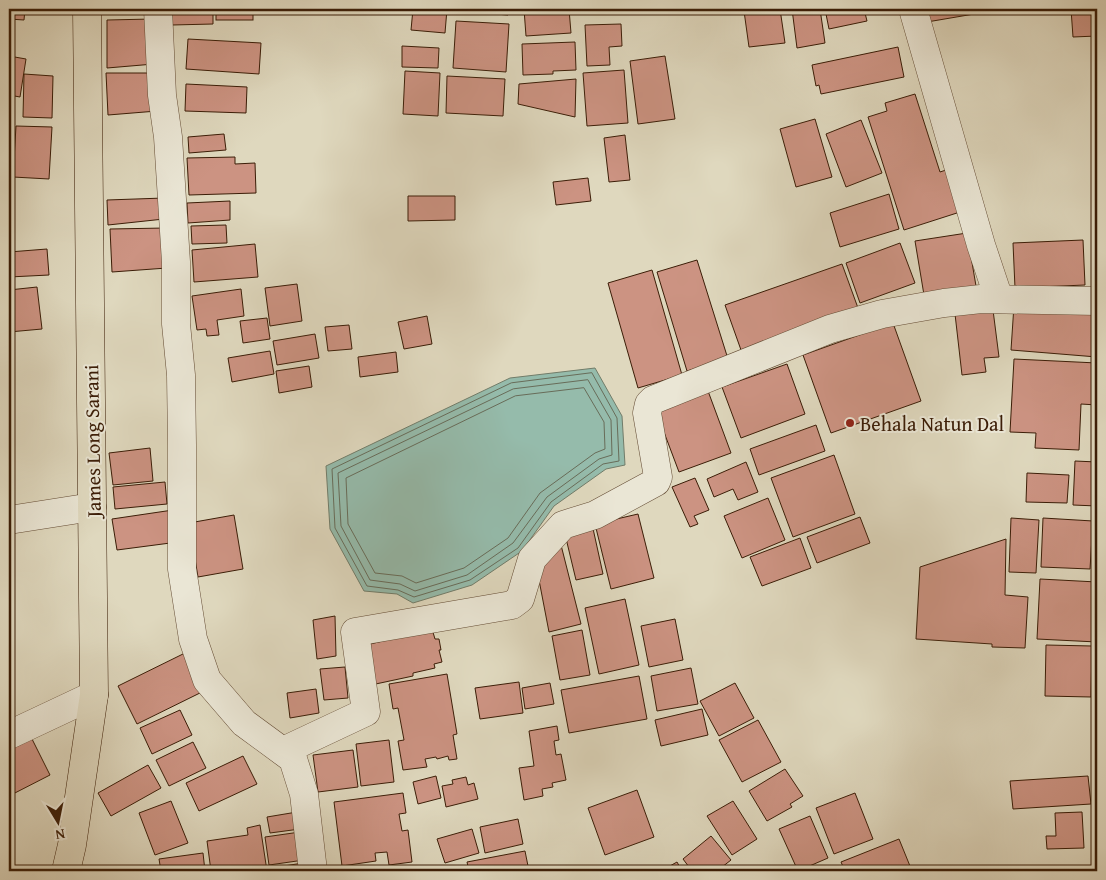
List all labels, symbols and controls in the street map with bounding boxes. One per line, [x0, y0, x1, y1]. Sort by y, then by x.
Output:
street label: James Long Sarani [76, 364, 108, 521]
place label: Behala Natun Dal [860, 409, 1005, 438]
marker: Behala Natun Dal [844, 417, 856, 429]
north arrow [32, 798, 82, 848]
text: N [53, 824, 67, 846]

